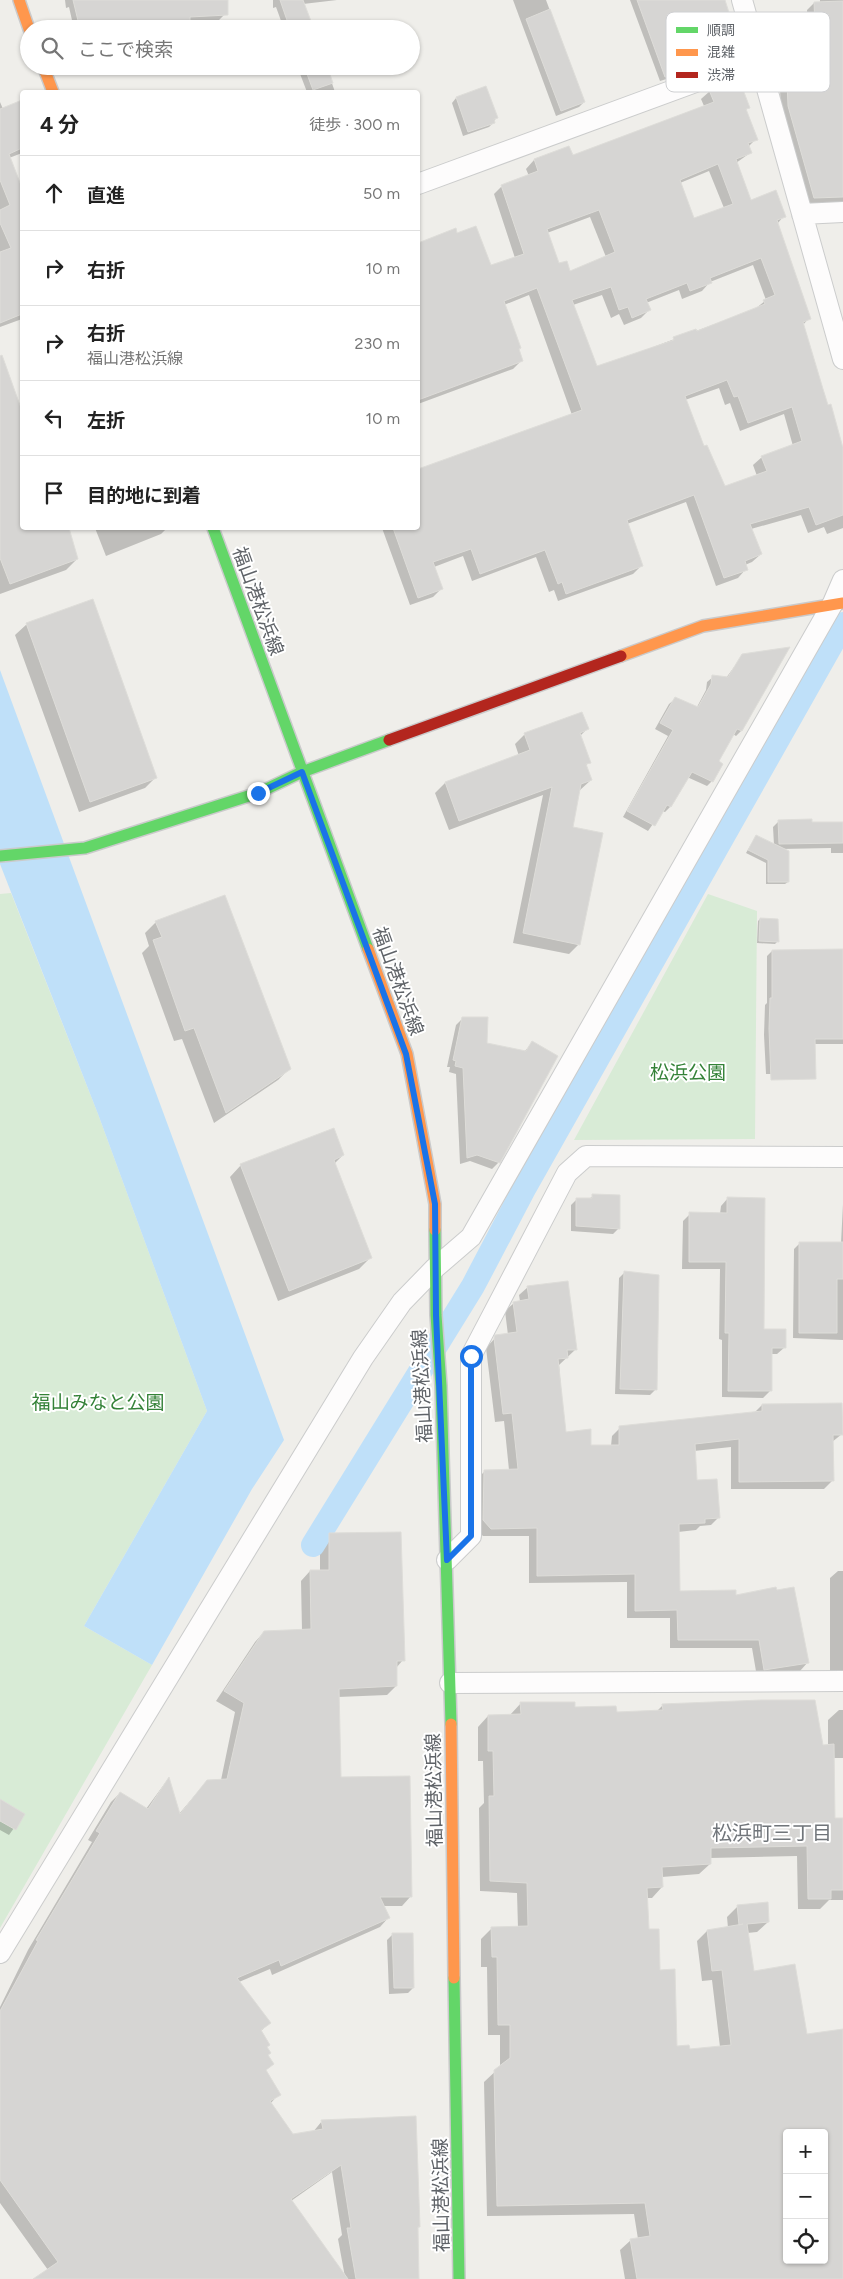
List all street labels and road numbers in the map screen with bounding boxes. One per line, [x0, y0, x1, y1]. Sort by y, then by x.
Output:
street label: 福山港松浜線 [228, 543, 288, 659]
street label: 福山港松浜線 [368, 923, 428, 1039]
street label: 福山港松浜線 [408, 1328, 436, 1444]
street label: 福山港松浜線 [422, 1733, 446, 1847]
street label: 福山港松浜線 [429, 2138, 453, 2252]

